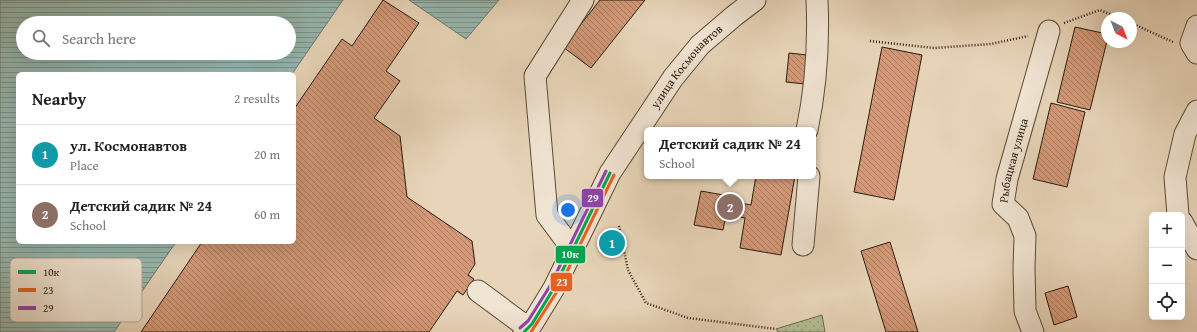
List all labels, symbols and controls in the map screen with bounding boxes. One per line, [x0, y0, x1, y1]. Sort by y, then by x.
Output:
north arrow [1101, 12, 1137, 48]
search box [16, 16, 296, 60]
street label: улица Космонавтов [646, 20, 726, 112]
icon: search [30, 27, 52, 49]
text: Search here [62, 28, 136, 49]
text: Nearby [32, 86, 86, 111]
text: 2 results [234, 89, 280, 108]
street label: Рыбацкая улица [994, 116, 1032, 204]
popup [644, 127, 816, 179]
text: Детский садик № 24 [659, 133, 801, 154]
text: ул. Космонавтов [70, 135, 187, 156]
text: 1 [42, 145, 48, 164]
text: 20 m [254, 145, 280, 164]
text: School [659, 154, 695, 173]
text: Place [70, 156, 99, 175]
line badge: 29 [581, 188, 604, 208]
text: 29 [587, 190, 599, 206]
pin: 2 [717, 192, 743, 222]
text: Детский садик № 24 [70, 195, 212, 216]
your location [558, 200, 578, 220]
text: 2 [42, 205, 48, 224]
text: 60 m [254, 205, 280, 224]
map controls [1149, 212, 1185, 320]
button: + [1149, 212, 1185, 248]
text: School [70, 216, 106, 235]
pin: 1 [599, 228, 625, 258]
line badge: 10к [555, 245, 586, 264]
text: 10к [561, 246, 580, 262]
button: − [1149, 248, 1185, 284]
legend [10, 258, 142, 322]
text: 10к [43, 264, 60, 280]
line badge: 23 [550, 272, 573, 292]
text: 23 [556, 274, 568, 290]
text: 23 [43, 282, 54, 298]
button: locate [1149, 284, 1185, 320]
text: 29 [43, 300, 54, 316]

